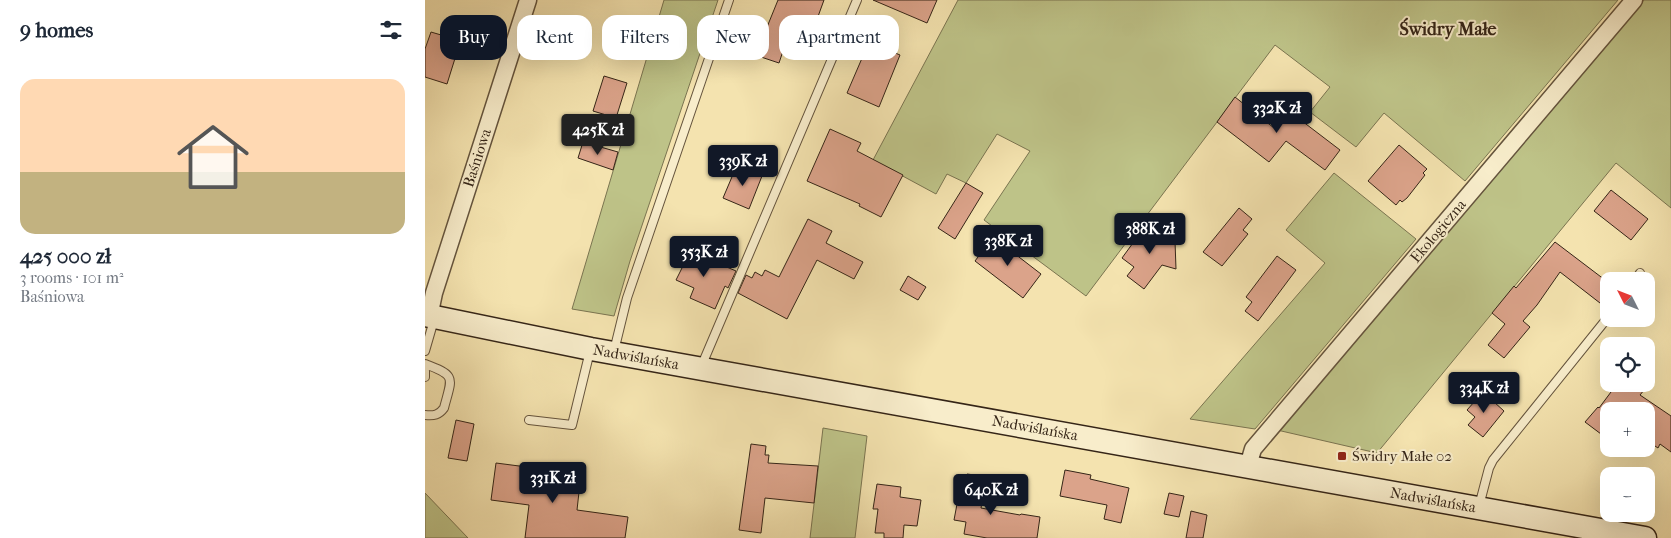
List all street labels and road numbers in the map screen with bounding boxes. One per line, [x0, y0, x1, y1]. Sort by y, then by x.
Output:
street label: Baśniowa [459, 125, 495, 190]
street label: Ekologiczna [1406, 195, 1470, 266]
street label: Nadwiślańska [592, 341, 681, 374]
street label: Nadwiślańska [991, 412, 1080, 445]
street label: Nadwiślańska [1389, 484, 1478, 517]

